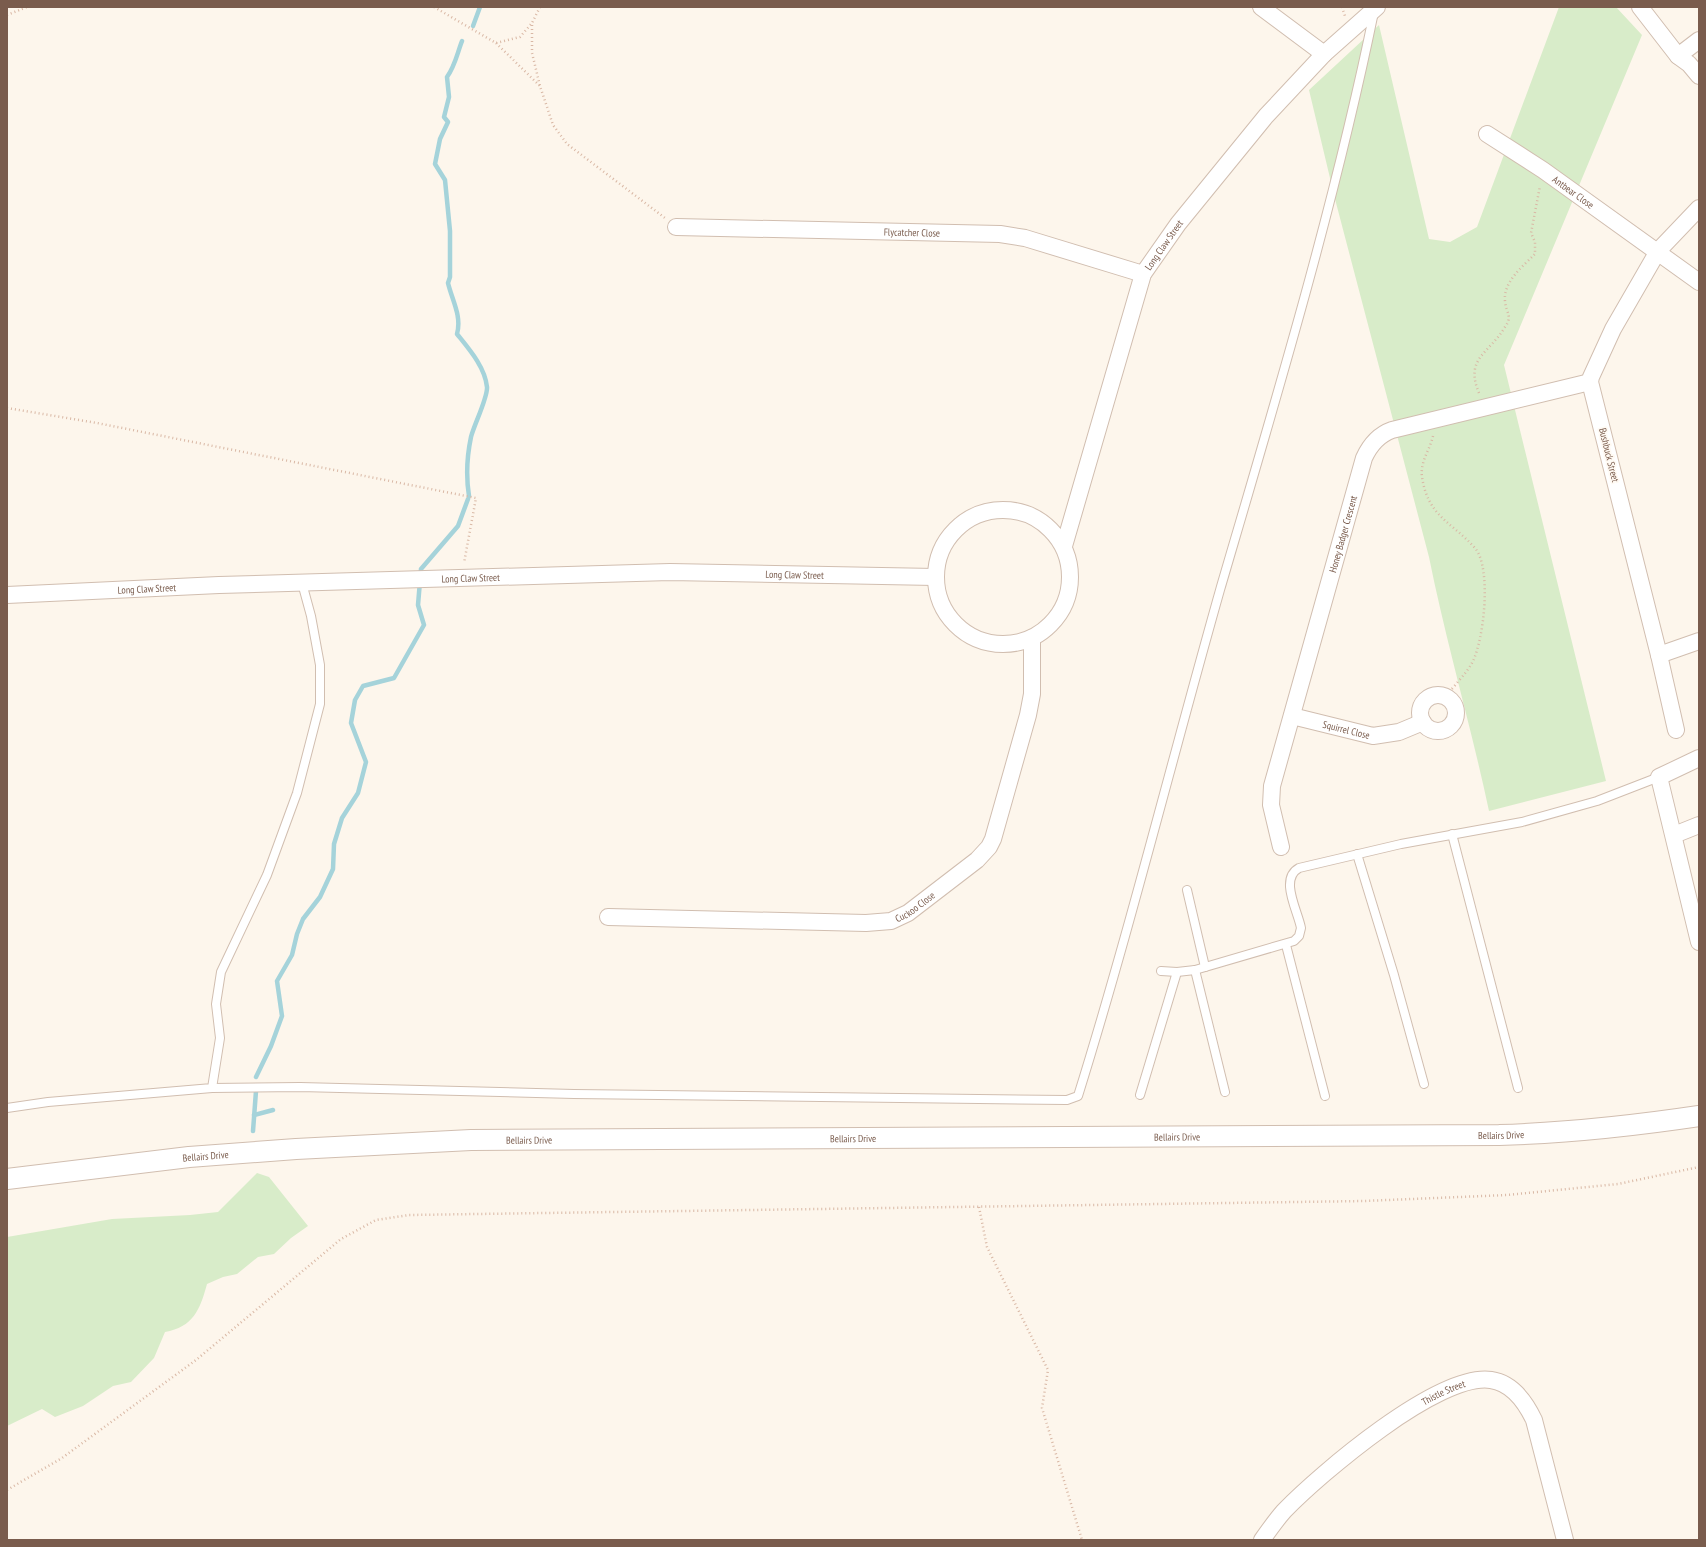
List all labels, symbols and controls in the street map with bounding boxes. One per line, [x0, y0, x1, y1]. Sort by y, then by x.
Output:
street label: Antbear Close [1550, 173, 1597, 211]
street label: Long Claw Street [1141, 217, 1186, 272]
street label: Flycatcher Close [884, 225, 940, 239]
street label: Bushbuck Street [1596, 426, 1622, 484]
street label: Honey Badger Crescent [1326, 494, 1360, 574]
street label: Long Claw Street [765, 567, 824, 581]
street label: Long Claw Street [441, 570, 500, 585]
street label: Long Claw Street [117, 581, 177, 596]
street label: Squirrel Close [1321, 717, 1371, 741]
street label: Cuckoo Close [893, 888, 937, 925]
street label: Bellairs Drive [1478, 1128, 1525, 1142]
street label: Bellairs Drive [1154, 1130, 1200, 1143]
street label: Bellairs Drive [830, 1132, 876, 1145]
street label: Bellairs Drive [506, 1133, 552, 1146]
street label: Bellairs Drive [182, 1148, 229, 1164]
street label: Thistle Street [1419, 1377, 1467, 1408]

